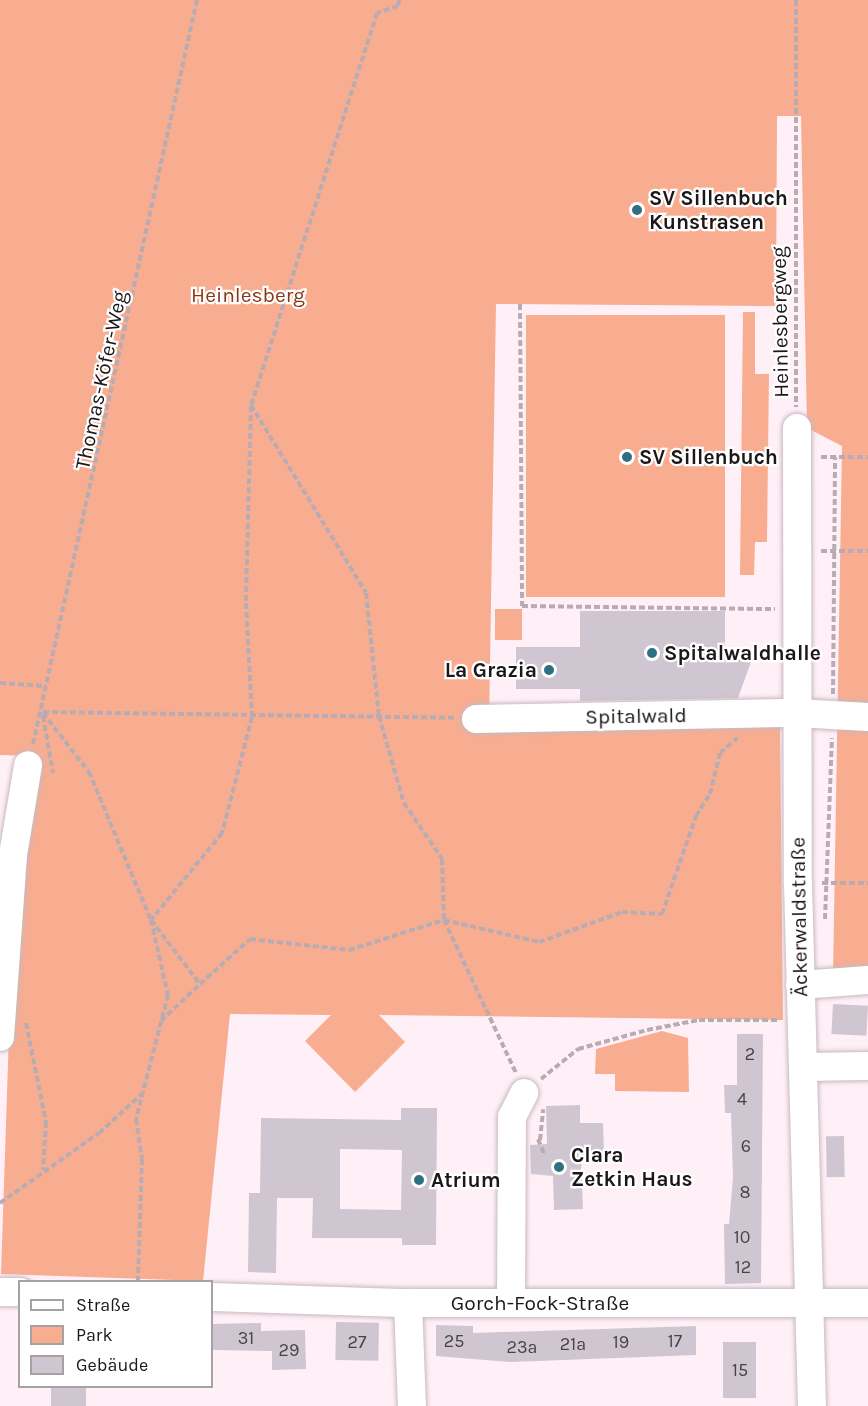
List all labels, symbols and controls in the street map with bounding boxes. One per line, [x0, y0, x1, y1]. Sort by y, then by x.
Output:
place label: SV Sillenbuch Kunstrasen [649, 185, 788, 235]
marker: SV Sillenbuch Kunstrasen [630, 203, 644, 217]
street label: Heinlesbergweg [766, 246, 794, 398]
park label: Heinlesberg [191, 282, 305, 308]
street label: Thomas-Köfer-Weg [70, 288, 132, 472]
place label: SV Sillenbuch [639, 444, 778, 470]
marker: SV Sillenbuch [620, 450, 634, 464]
place label: Spitalwaldhalle [664, 640, 821, 666]
marker: Spitalwaldhalle [645, 646, 659, 660]
place label: La Grazia [445, 657, 537, 683]
marker: La Grazia [542, 663, 556, 677]
street label: Spitalwald [585, 703, 687, 729]
street label: Äckerwaldstraße [785, 837, 813, 997]
house number: 2 [745, 1043, 755, 1065]
house number: 4 [737, 1088, 747, 1110]
house number: 6 [741, 1135, 751, 1157]
place label: Clara Zetkin Haus [571, 1142, 693, 1192]
marker: Clara Zetkin Haus [552, 1160, 566, 1174]
place label: Atrium [431, 1167, 501, 1193]
marker: Atrium [412, 1173, 426, 1187]
house number: 8 [739, 1181, 751, 1203]
house number: 10 [734, 1226, 750, 1248]
house number: 12 [735, 1256, 751, 1278]
legend [18, 1280, 213, 1388]
street label: Gorch-Fock-Straße [451, 1290, 629, 1316]
text: Straße [76, 1294, 130, 1316]
text: Park [76, 1324, 113, 1346]
house number: 31 [238, 1327, 254, 1349]
house number: 25 [444, 1330, 464, 1352]
house number: 17 [668, 1330, 682, 1352]
house number: 27 [348, 1331, 366, 1353]
house number: 19 [613, 1331, 629, 1353]
house number: 21a [560, 1333, 586, 1355]
house number: 23a [507, 1336, 537, 1358]
house number: 29 [279, 1339, 299, 1361]
text: Gebäude [76, 1354, 148, 1376]
house number: 15 [732, 1359, 748, 1381]

